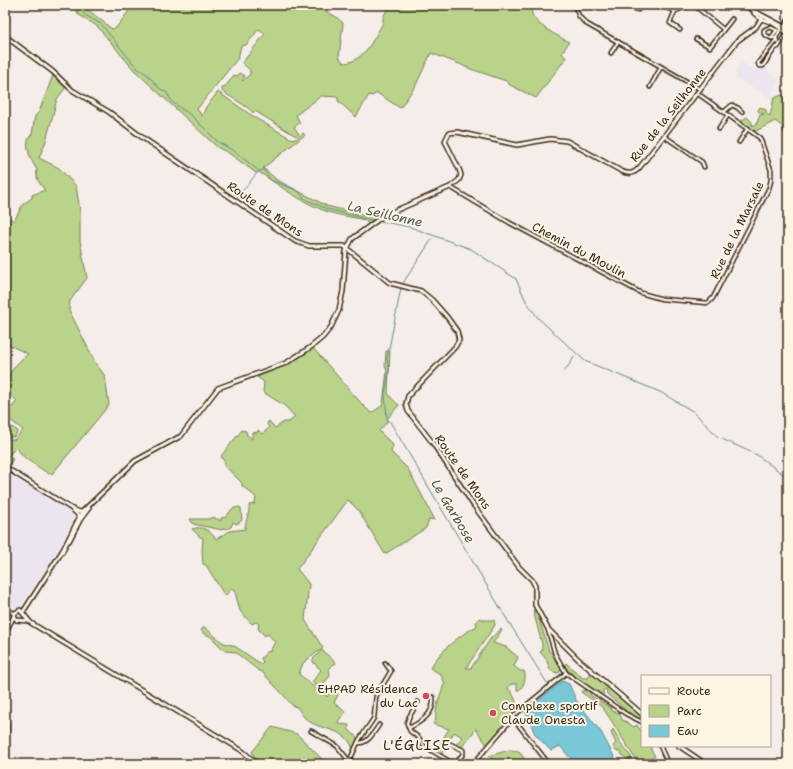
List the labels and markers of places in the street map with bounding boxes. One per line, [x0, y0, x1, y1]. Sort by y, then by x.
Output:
place label: EHPAD Résidence du Lac [317, 681, 418, 711]
marker: EHPAD Résidence du Lac [421, 691, 431, 701]
place label: Complexe sportif Claude Onesta [501, 698, 598, 728]
marker: Complexe sportif Claude Onesta [488, 708, 498, 718]

